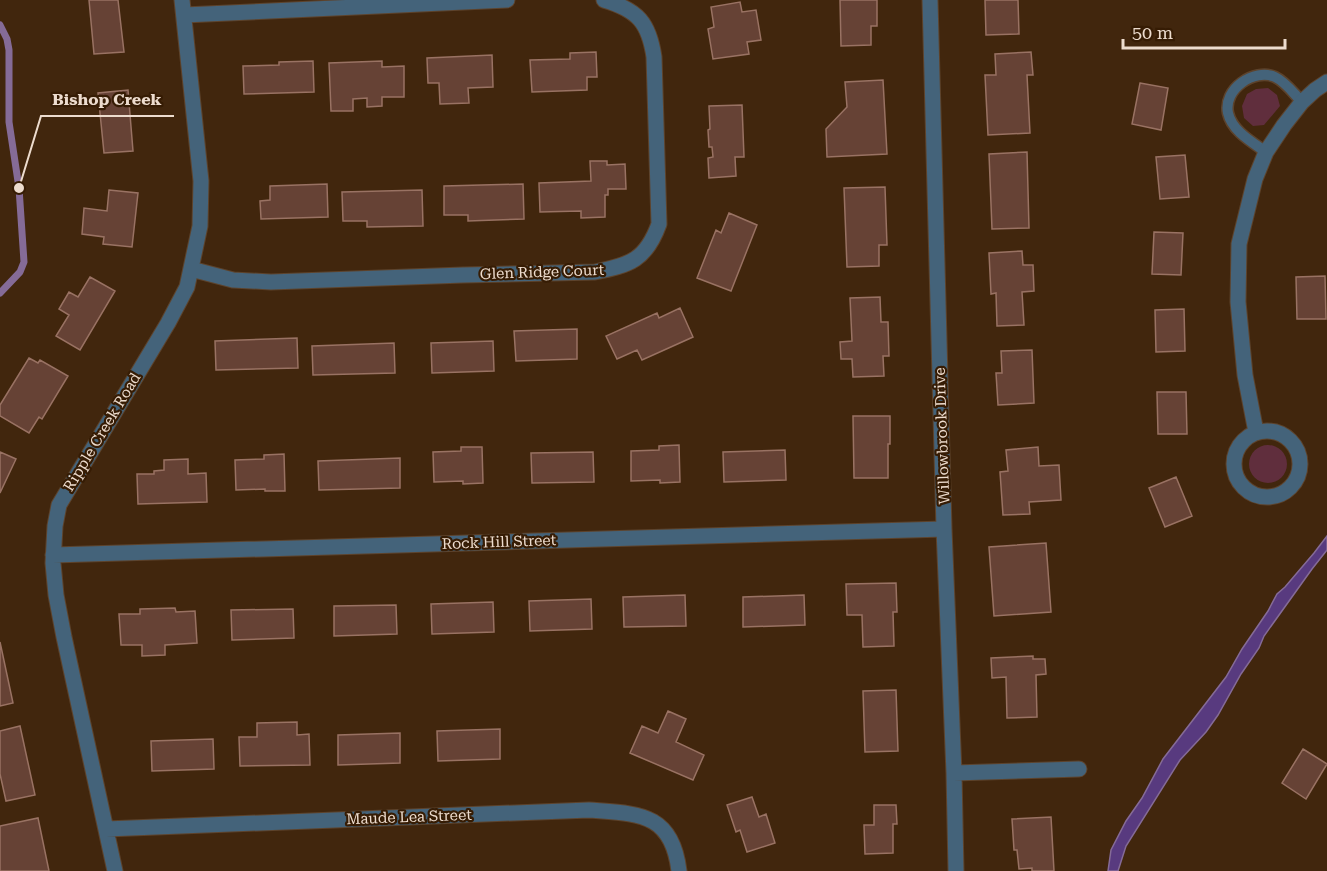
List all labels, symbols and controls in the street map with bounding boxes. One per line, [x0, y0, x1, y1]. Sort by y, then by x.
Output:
scale bar [1123, 12, 1285, 50]
text: 50 m [1132, 22, 1173, 43]
callout: Bishop Creek [41, 82, 174, 116]
text: Bishop Creek [52, 90, 162, 109]
street label: Glen Ridge Court [480, 261, 605, 283]
street label: Willowbrook Drive [931, 367, 953, 505]
street label: Ripple Creek Road [60, 369, 145, 494]
street label: Rock Hill Street [441, 531, 557, 553]
street label: Maude Lea Street [346, 806, 473, 828]

